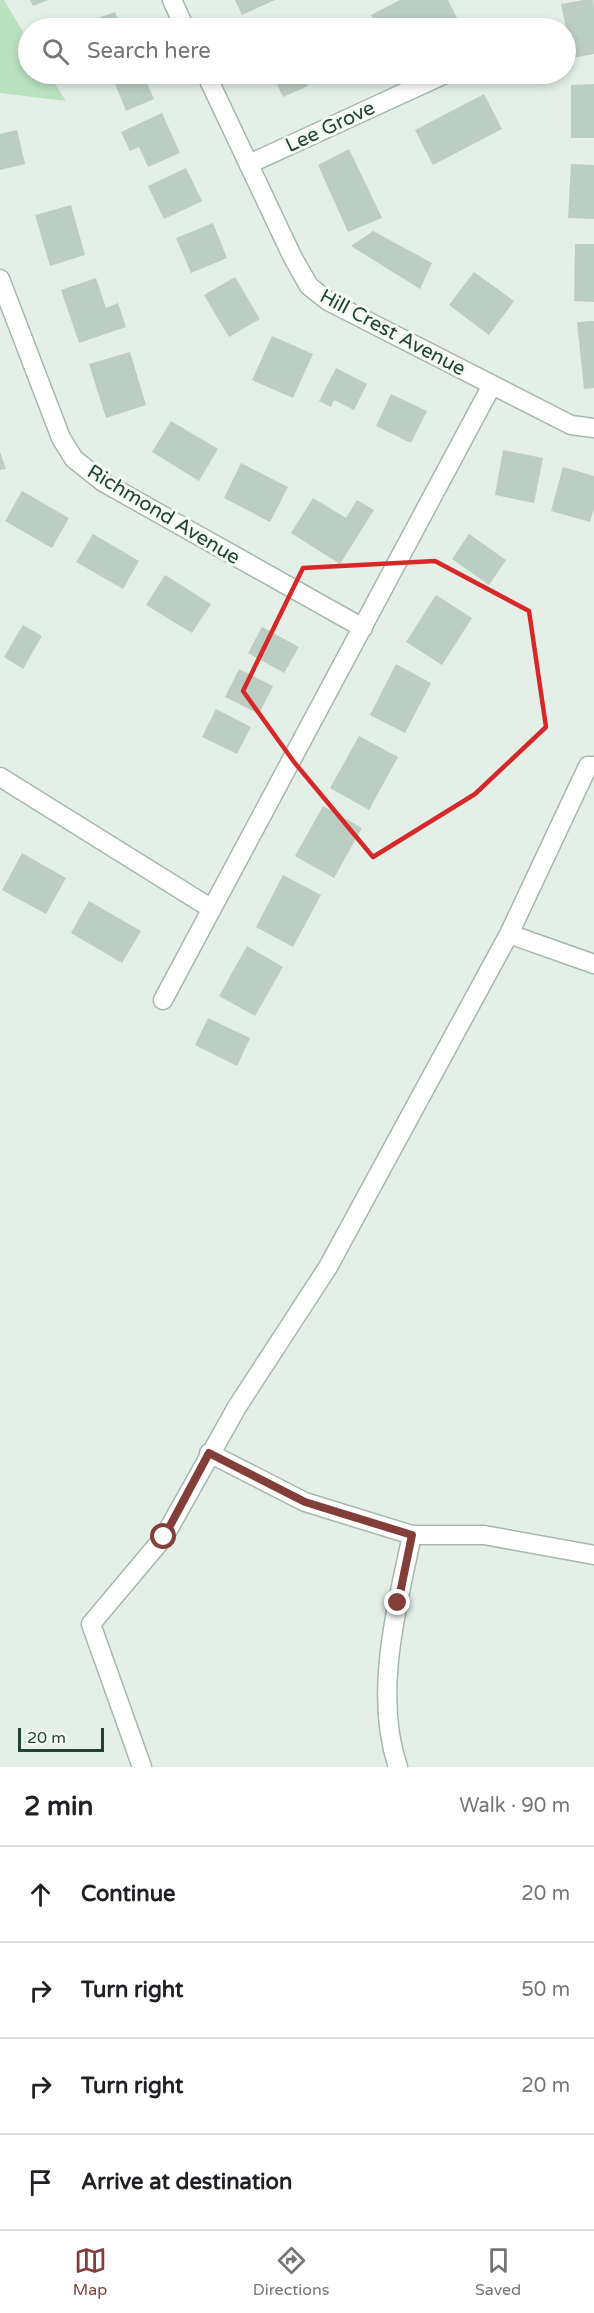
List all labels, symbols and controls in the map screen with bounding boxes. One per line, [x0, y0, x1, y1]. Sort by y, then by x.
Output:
search box [18, 18, 576, 84]
icon: search [39, 35, 72, 68]
text: Search here [87, 38, 211, 64]
street label: Lee Grove [282, 96, 379, 158]
street label: Hill Crest Avenue [316, 284, 469, 381]
street label: Richmond Avenue [83, 460, 244, 570]
route start [150, 1523, 176, 1549]
route end [384, 1589, 410, 1615]
scale bar [18, 1725, 104, 1752]
text: 20 m [27, 1728, 66, 1748]
text: 2 min [24, 1791, 93, 1822]
text: Walk · 90 m [459, 1794, 570, 1818]
icon: ahead [24, 1878, 57, 1911]
text: Continue [81, 1881, 176, 1907]
text: 20 m [521, 1882, 570, 1906]
icon: right [24, 1974, 57, 2007]
text: Turn right [81, 1977, 183, 2003]
text: 50 m [521, 1978, 570, 2002]
icon: right [24, 2070, 57, 2103]
text: Turn right [81, 2073, 183, 2099]
text: 20 m [521, 2074, 570, 2098]
icon: arrive [24, 2166, 57, 2199]
text: Arrive at destination [81, 2169, 292, 2195]
tab: Map [73, 2244, 107, 2300]
tab: Directions [253, 2244, 329, 2300]
tab: Saved [475, 2244, 521, 2300]

